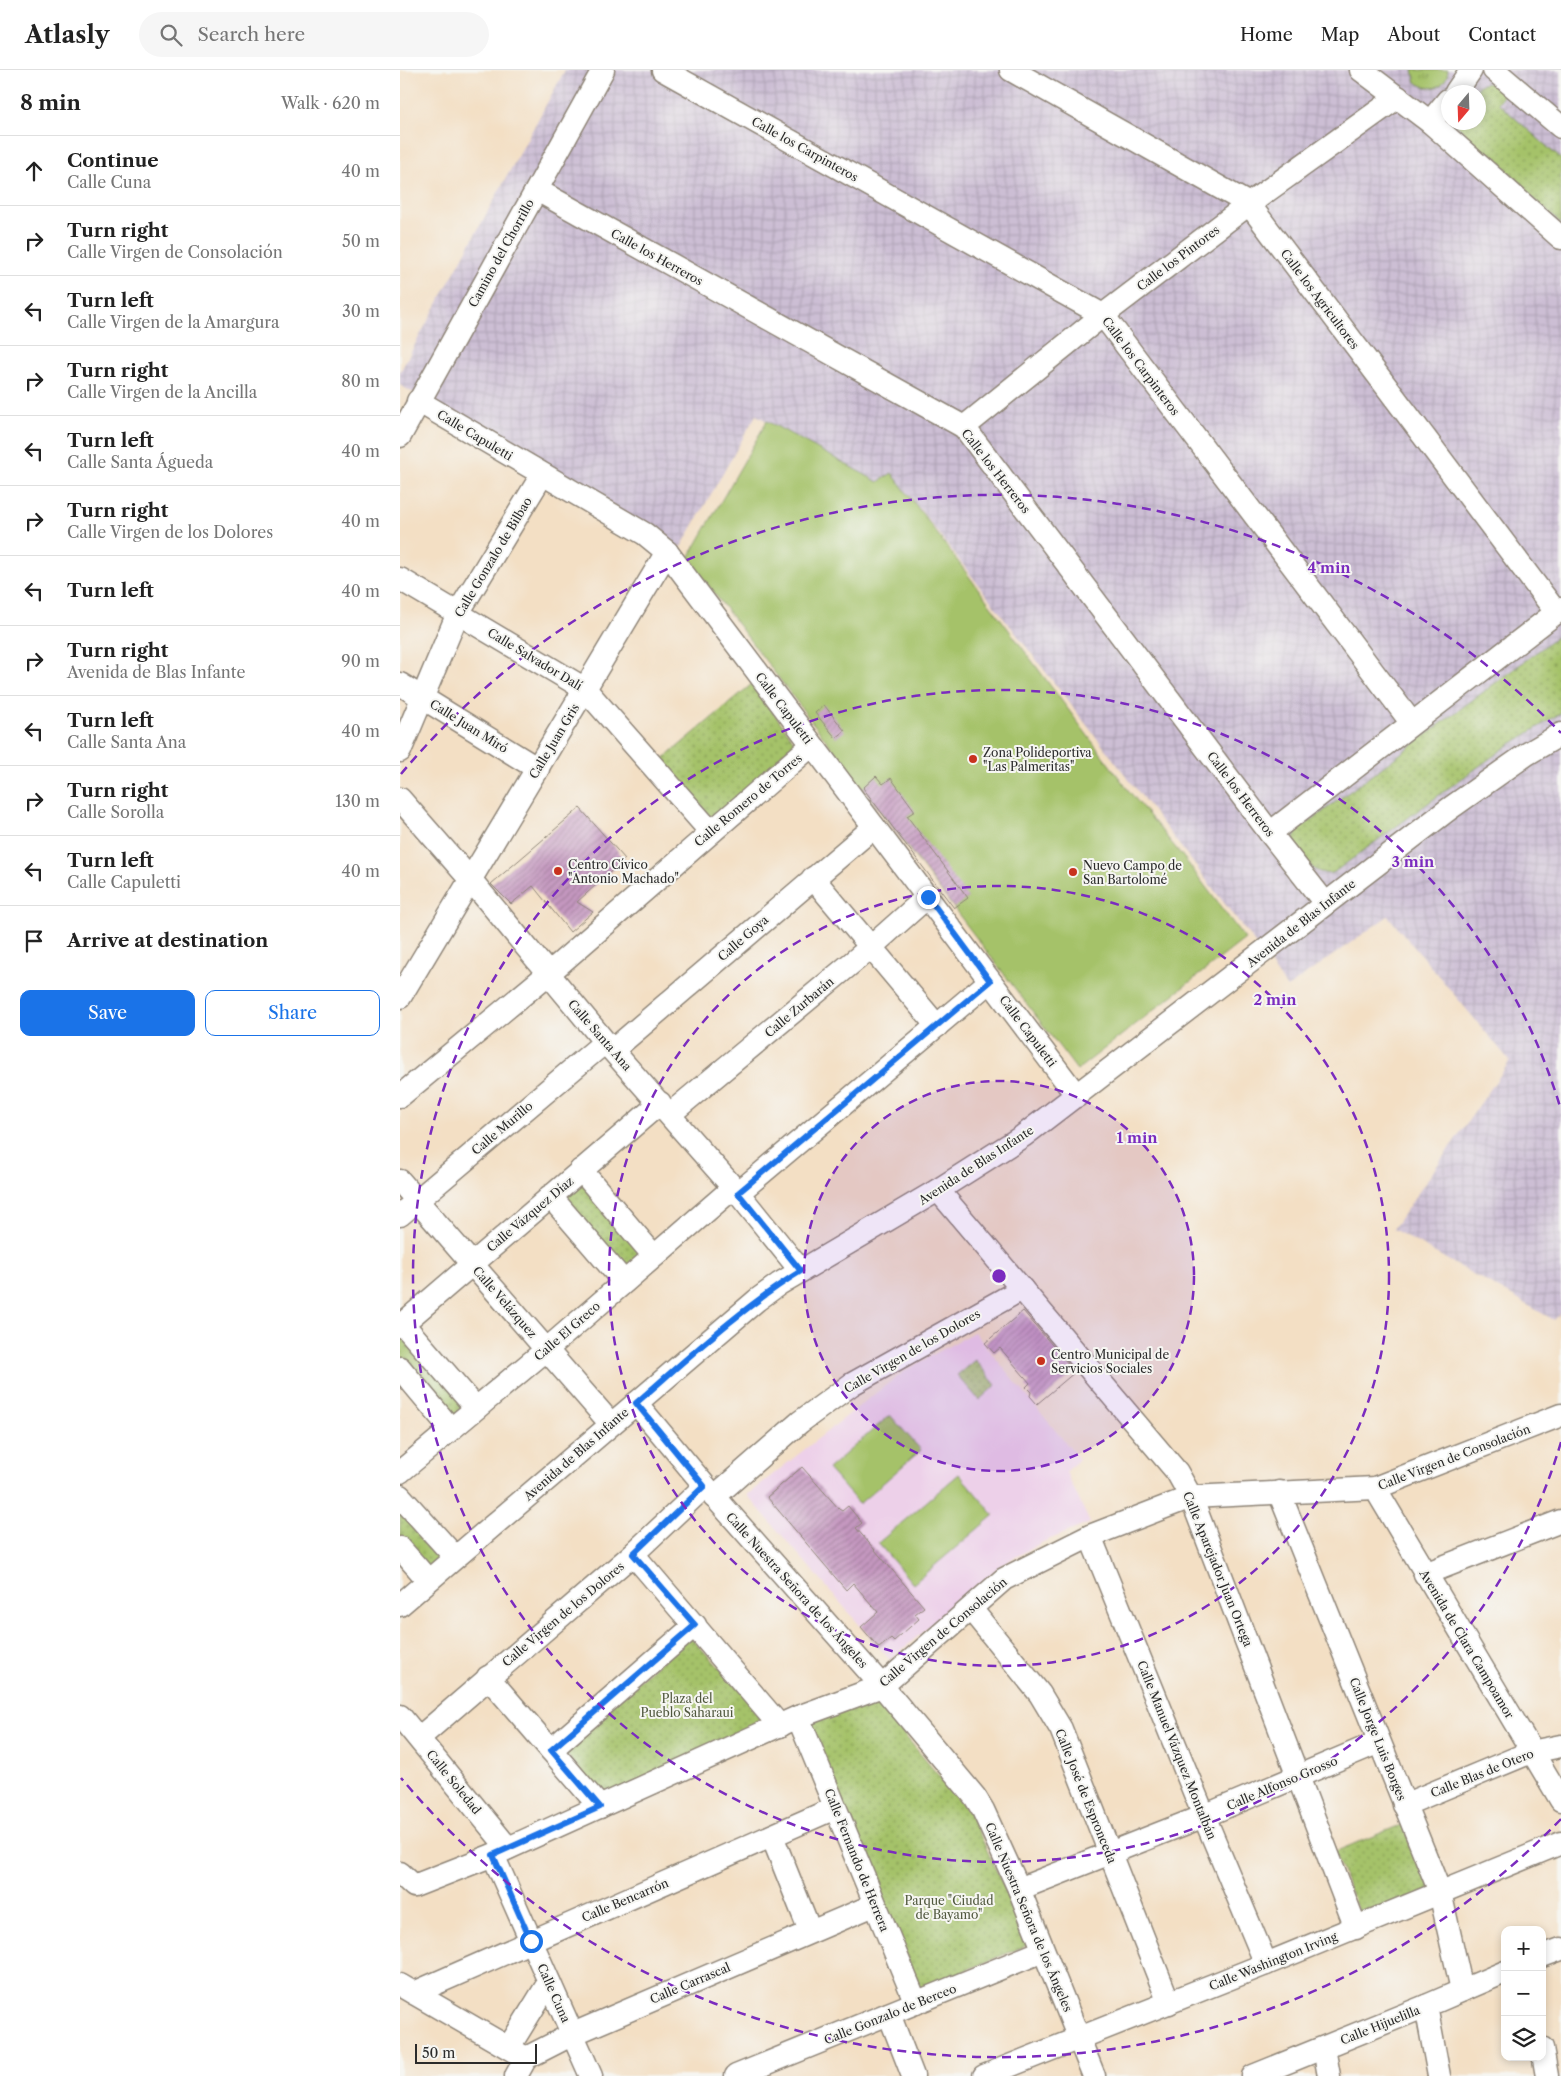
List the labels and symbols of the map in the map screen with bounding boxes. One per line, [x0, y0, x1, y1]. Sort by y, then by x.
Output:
north arrow [1441, 85, 1486, 130]
street label: Calle los Carpinteros [749, 113, 861, 185]
street label: Camino del Chorrillo [465, 196, 537, 310]
street label: Calle los Pintores [1134, 222, 1222, 294]
street label: Calle los Herreros [608, 226, 706, 288]
street label: Calle los Agricultores [1278, 246, 1362, 352]
street label: Calle los Carpinteros [1099, 314, 1183, 418]
street label: Calle Capuletti [435, 407, 516, 464]
street label: Calle los Herreros [958, 426, 1034, 516]
street label: Calle Gonzalo de Bilbao [451, 494, 535, 620]
text: 4 min [1307, 558, 1351, 577]
street label: Calle Salvador Dalí [485, 625, 585, 693]
street label: Calle Capuletti [752, 669, 816, 747]
street label: Calle Juan Miró [427, 696, 511, 756]
street label: Calle Juan Gris [526, 701, 582, 781]
place label: Zona Polideportiva "Las Palmeritas" [983, 745, 1092, 774]
street label: Calle los Herreros [1204, 748, 1278, 840]
street label: Calle Romero de Torres [691, 751, 805, 849]
marker: Zona Polideportiva "Las Palmeritas" [967, 753, 979, 765]
text: 3 min [1392, 852, 1435, 871]
place label: Centro Cívico "Antonio Machado" [568, 857, 679, 886]
place label: Nuevo Campo de San Bartolomé [1083, 858, 1182, 887]
marker: Centro Cívico "Antonio Machado" [552, 865, 564, 877]
marker: Nuevo Campo de San Bartolomé [1067, 866, 1079, 878]
street label: Avenida de Blas Infante [1243, 876, 1359, 971]
route end [917, 886, 940, 909]
street label: Calle Goya [715, 912, 772, 964]
street label: Calle Zurbarán [761, 973, 837, 1040]
text: 2 min [1253, 990, 1297, 1009]
street label: Calle Capuletti [996, 992, 1060, 1070]
street label: Calle Santa Ana [565, 996, 635, 1074]
street label: Calle Murillo [468, 1098, 536, 1158]
street label: Avenida de Blas Infante [915, 1122, 1036, 1208]
text: 1 min [1116, 1128, 1158, 1147]
street label: Calle Vázquez Díaz [483, 1173, 577, 1255]
street label: Calle Velázquez [470, 1263, 540, 1341]
centre of rings [990, 1267, 1008, 1285]
street label: Calle El Greco [531, 1298, 603, 1364]
street label: Calle Virgen de los Dolores [841, 1306, 983, 1396]
place label: Centro Municipal de Servicios Sociales [1051, 1347, 1169, 1376]
marker: Centro Municipal de Servicios Sociales [1035, 1355, 1047, 1367]
street label: Avenida de Blas Infante [520, 1404, 632, 1504]
street label: Calle Virgen de Consolación [1376, 1421, 1533, 1493]
street label: Calle Aparejador Juan Ortega [1180, 1489, 1256, 1649]
street label: Calle Nuestra Señora de los Ángeles [723, 1508, 872, 1671]
street label: Calle Virgen de los Dolores [499, 1559, 627, 1669]
street label: Avenida de Clara Campoamor [1416, 1566, 1517, 1721]
street label: Calle Virgen de Consolación [876, 1574, 1010, 1690]
street label: Calle Manuel Vázquez Montalbán [1134, 1658, 1220, 1842]
street label: Calle Jorge Luis Borges [1346, 1675, 1410, 1803]
park label: Plaza del Pueblo Saharaui [640, 1691, 734, 1720]
street label: Calle José de Espronceda [1052, 1727, 1120, 1866]
street label: Calle Blas de Otero [1428, 1746, 1536, 1800]
street label: Calle Soledad [424, 1747, 485, 1818]
street label: Calle Alfonso Grosso [1224, 1753, 1340, 1813]
street label: Calle Fernando de Herrera [821, 1786, 893, 1934]
street label: Calle Nuestra Señora de los Ángeles [982, 1820, 1077, 2014]
street label: Calle Bencarrón [579, 1875, 671, 1925]
park label: Parque "Ciudad de Bayamo" [904, 1893, 994, 1922]
street label: Calle Washington Irving [1207, 1928, 1340, 1994]
route start [520, 1930, 543, 1953]
street label: Calle Carrascal [647, 1959, 733, 2007]
street label: Calle Cuna [534, 1961, 574, 2025]
street label: Calle Gonzalo de Berceo [822, 1981, 958, 2047]
street label: Calle Hijuelilla [1338, 2002, 1423, 2048]
scale bar [415, 2041, 538, 2064]

